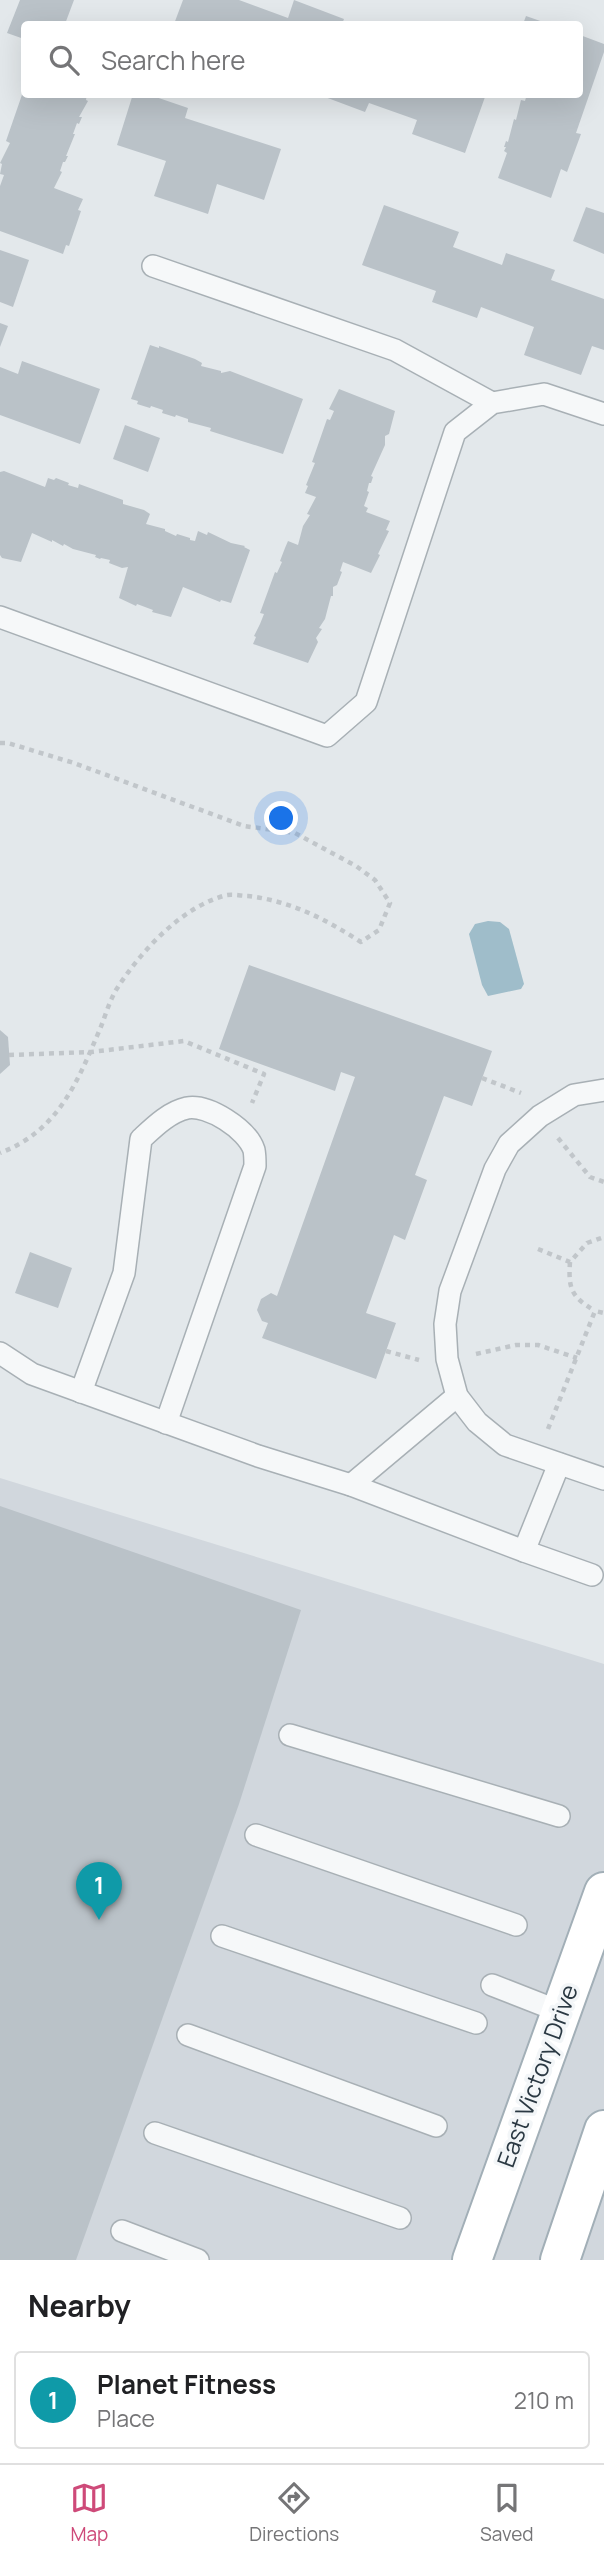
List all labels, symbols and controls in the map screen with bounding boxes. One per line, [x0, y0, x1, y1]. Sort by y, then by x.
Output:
search box [21, 21, 583, 98]
icon: search [45, 41, 83, 79]
text: Search here [101, 42, 246, 78]
your location [264, 801, 298, 835]
pin: 1 [76, 1862, 122, 1920]
street label: East Victory Drive [488, 1979, 585, 2171]
text: Nearby [28, 2285, 131, 2326]
text: Planet Fitness [97, 2366, 276, 2402]
text: 1 [48, 2384, 58, 2416]
text: 210 m [514, 2384, 574, 2416]
text: Place [97, 2402, 155, 2434]
tab: Map [70, 2479, 108, 2547]
tab: Directions [249, 2479, 339, 2547]
tab: Saved [480, 2479, 534, 2547]

